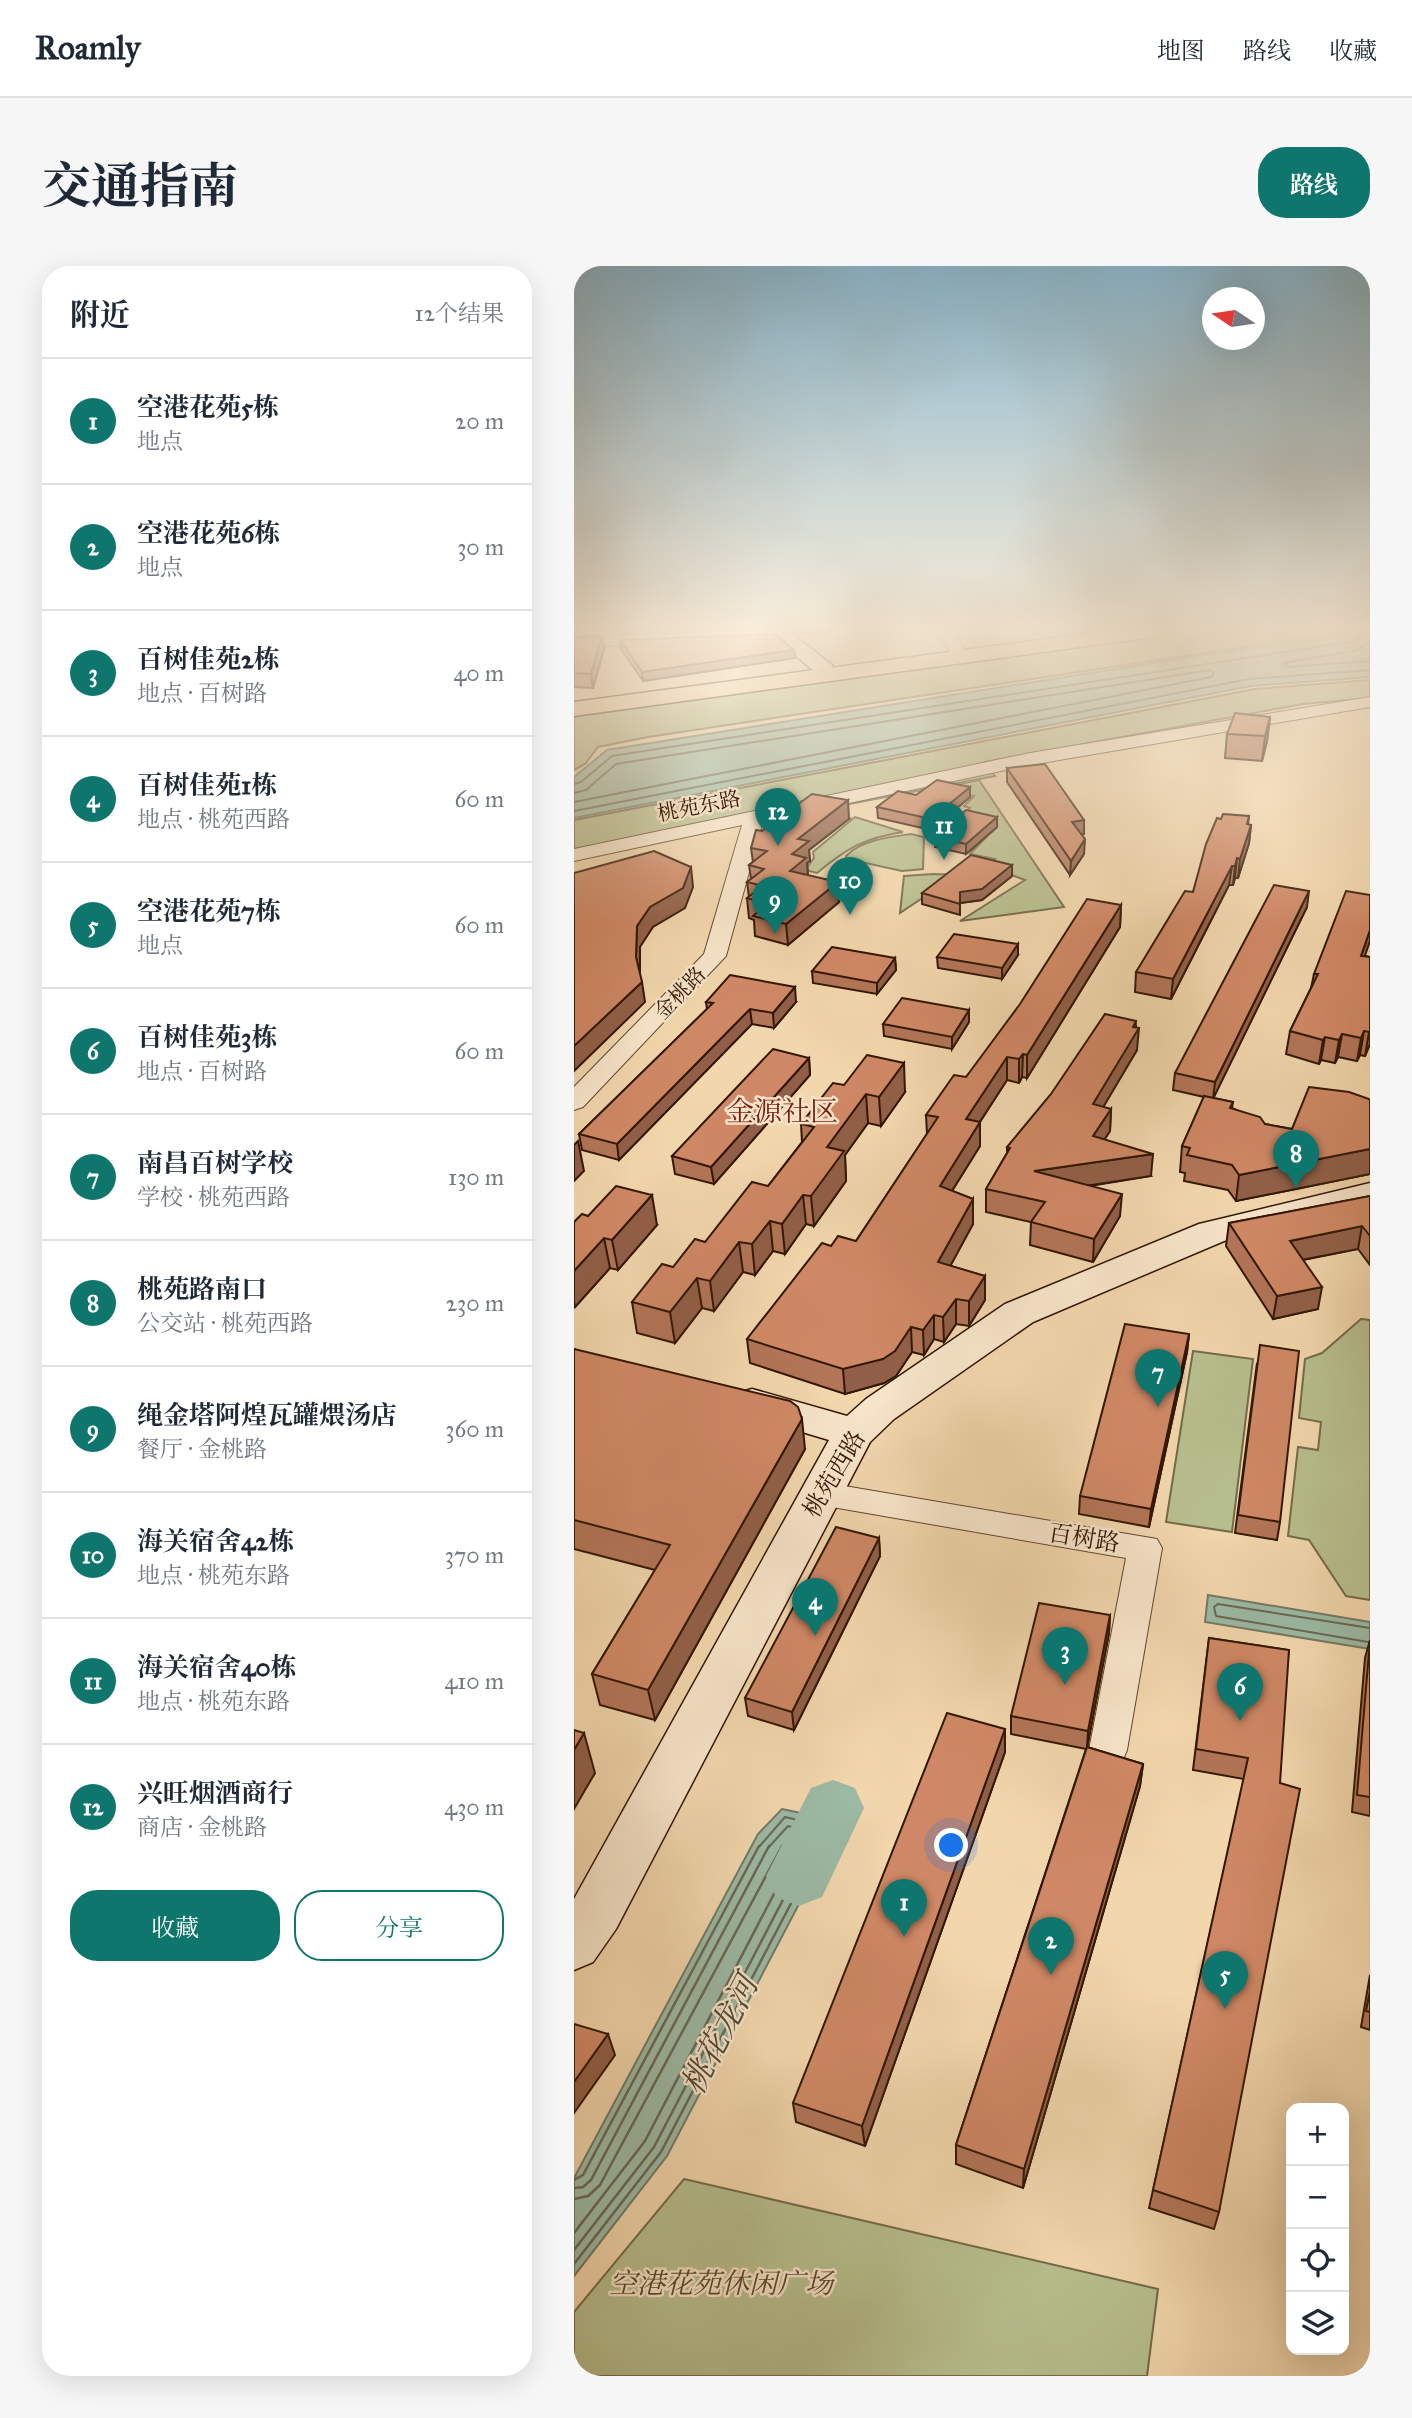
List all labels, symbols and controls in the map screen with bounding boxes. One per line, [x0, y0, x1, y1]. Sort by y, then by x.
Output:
text: Roamly [35, 28, 140, 68]
text: 地图 [1157, 36, 1205, 66]
text: 路线 [1243, 36, 1291, 66]
text: 收藏 [1329, 36, 1377, 66]
button: 路线 [1258, 147, 1370, 218]
text: 交通指南 [42, 157, 238, 216]
north arrow [1202, 287, 1265, 350]
text: 附近 [70, 297, 130, 333]
text: 12个结果 [415, 299, 504, 327]
text: 空港花苑5栋 [137, 391, 279, 423]
text: 1 [88, 407, 98, 435]
text: 20 m [455, 407, 504, 435]
text: 地点 [137, 427, 183, 455]
text: 空港花苑6栋 [137, 517, 280, 549]
text: 2 [87, 533, 99, 561]
text: 30 m [457, 533, 504, 561]
text: 地点 [137, 553, 183, 581]
text: 百树佳苑2栋 [137, 643, 280, 675]
text: 3 [88, 659, 98, 687]
text: 40 m [454, 659, 504, 687]
text: 地点 · 百树路 [137, 679, 267, 707]
text: 百树佳苑1栋 [137, 769, 277, 801]
text: 4 [87, 785, 99, 813]
text: 60 m [455, 785, 504, 813]
street label: 桃苑东路 [655, 785, 743, 827]
pin: 12 [755, 788, 801, 846]
pin: 11 [921, 802, 967, 860]
text: 地点 · 桃苑西路 [137, 805, 290, 833]
pin: 10 [827, 857, 873, 915]
pin: 9 [752, 876, 798, 934]
text: 空港花苑7栋 [137, 895, 281, 927]
text: 5 [88, 911, 98, 939]
text: 60 m [455, 911, 504, 939]
text: 地点 [137, 931, 183, 959]
street label: 金桃路 [649, 961, 711, 1025]
text: 百树佳苑3栋 [137, 1021, 277, 1053]
text: 6 [87, 1037, 99, 1065]
text: 60 m [455, 1037, 504, 1065]
text: 地点 · 百树路 [137, 1057, 267, 1085]
district label: 金源社区 [726, 1094, 838, 1129]
pin: 8 [1273, 1130, 1319, 1188]
text: 南昌百树学校 [137, 1147, 293, 1179]
text: 7 [87, 1163, 99, 1191]
text: 130 m [448, 1163, 504, 1191]
text: 学校 · 桃苑西路 [137, 1183, 290, 1211]
text: 桃苑路南口 [137, 1273, 267, 1305]
text: 8 [87, 1289, 99, 1317]
text: 230 m [446, 1289, 504, 1317]
text: 公交站 · 桃苑西路 [137, 1309, 313, 1337]
pin: 7 [1135, 1349, 1181, 1407]
text: 绳金塔阿煌瓦罐煨汤店 [137, 1399, 397, 1431]
text: 9 [87, 1415, 99, 1443]
text: 360 m [445, 1415, 504, 1443]
street label: 桃苑西路 [796, 1425, 872, 1523]
text: 餐厅 · 金桃路 [137, 1435, 267, 1463]
street label: 百树路 [1046, 1518, 1122, 1558]
text: 海关宿舍42栋 [137, 1525, 294, 1557]
text: 10 [82, 1541, 104, 1569]
text: 370 m [445, 1541, 504, 1569]
text: 地点 · 桃苑东路 [137, 1561, 290, 1589]
pin: 4 [792, 1578, 838, 1636]
pin: 3 [1042, 1627, 1088, 1685]
text: 海关宿舍40栋 [137, 1651, 297, 1683]
pin: 6 [1217, 1663, 1263, 1721]
text: 11 [84, 1667, 102, 1695]
text: 410 m [445, 1667, 504, 1695]
text: 地点 · 桃苑东路 [137, 1687, 290, 1715]
text: 兴旺烟酒商行 [137, 1777, 293, 1809]
text: 12 [83, 1793, 103, 1821]
text: 430 m [444, 1793, 504, 1821]
text: 商店 · 金桃路 [137, 1813, 267, 1841]
your location [934, 1828, 968, 1862]
pin: 1 [881, 1879, 927, 1937]
button: 收藏 [70, 1890, 280, 1961]
button: 分享 [294, 1890, 504, 1961]
pin: 2 [1028, 1917, 1074, 1975]
pin: 5 [1202, 1951, 1248, 2009]
water label: 桃花龙河 [674, 1965, 769, 2101]
map controls [1286, 2103, 1349, 2355]
button: + [1286, 2103, 1349, 2166]
button: − [1286, 2166, 1349, 2229]
button: locate [1286, 2229, 1349, 2292]
park label: 空港花苑休闲广场 [609, 2266, 835, 2301]
button: layers [1286, 2292, 1349, 2355]

